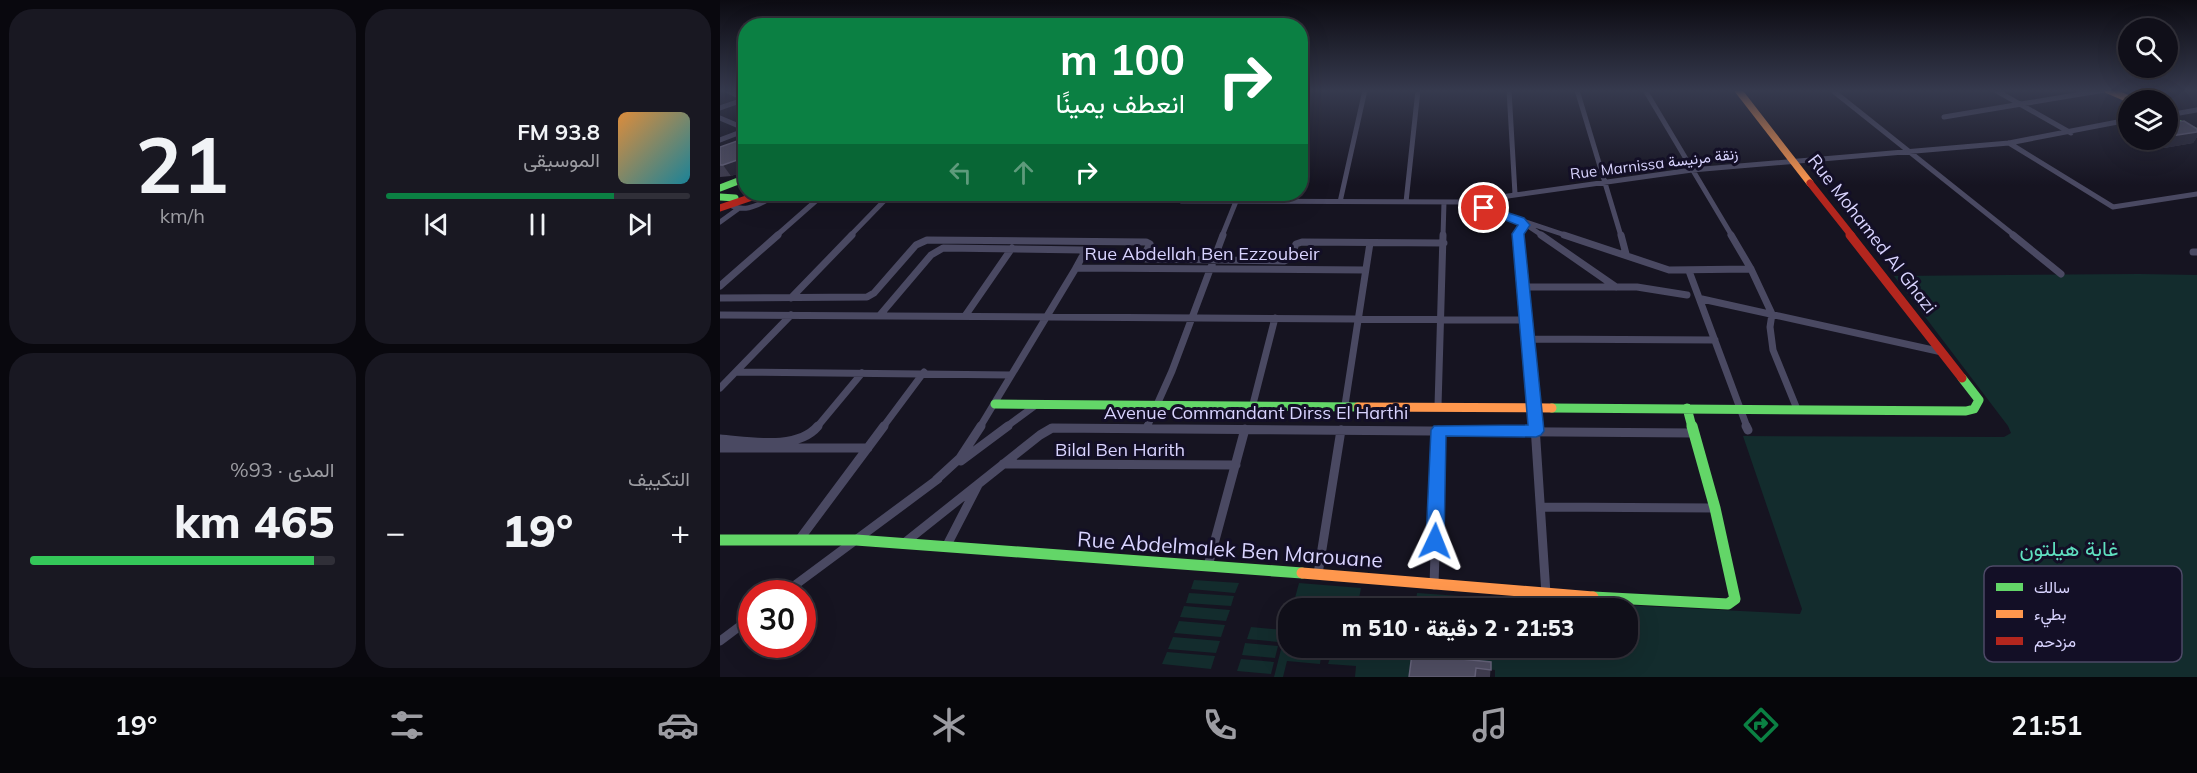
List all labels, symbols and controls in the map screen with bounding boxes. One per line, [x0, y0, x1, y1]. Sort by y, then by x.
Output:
map controls [2118, 18, 2178, 150]
button: search [2118, 18, 2178, 78]
text: 100 m [1060, 33, 1185, 86]
icon: right [1206, 42, 1284, 120]
text: انعطف يمينًا [1055, 86, 1185, 120]
button: layers [2118, 90, 2178, 150]
text: 21 [135, 115, 229, 213]
text: 93.8 FM [517, 118, 600, 146]
street label: Rue Marnissa زنقة مرنيسة [1569, 144, 1739, 183]
text: الموسيقى [523, 147, 600, 172]
street label: Rue Mohamed Al Ghazi [1803, 149, 1942, 318]
icon: left [944, 156, 977, 189]
icon: ahead [1007, 156, 1040, 189]
icon: right [1070, 156, 1103, 189]
pin [1458, 182, 1509, 233]
icon: arrive [1467, 191, 1500, 224]
text: km/h [160, 203, 205, 228]
icon: previous [420, 208, 453, 241]
icon: pause [521, 208, 554, 241]
icon: next [623, 208, 656, 241]
street label: Rue Abdellah Ben Ezzoubeir [1084, 242, 1320, 265]
street label: Avenue Commandant Dirss El Harthi [1104, 401, 1408, 424]
street label: Bilal Ben Harith [1055, 438, 1185, 461]
text: المدى · 93% [230, 457, 335, 482]
text: التكييف [628, 466, 690, 491]
text: 465 km [174, 493, 335, 549]
text: 19° [502, 502, 573, 558]
position arrow [1403, 509, 1467, 573]
text: − [386, 511, 405, 552]
text: + [670, 511, 690, 552]
street label: Rue Abdelmalek Ben Marouane [1076, 525, 1384, 573]
park label: غابة هيلتون [2020, 535, 2118, 562]
legend [1984, 566, 2182, 662]
text: سالك [2034, 577, 2070, 597]
speed limit sign: 30 [738, 580, 816, 658]
text: بطيء [2034, 604, 2066, 628]
text: 21:53 · 2 دقيقة · 510 m [1342, 614, 1574, 642]
text: مزدحم [2034, 631, 2076, 652]
icon: filters [386, 704, 428, 746]
icon: car [657, 704, 699, 746]
icon: climate [928, 704, 970, 746]
icon: phone [1199, 704, 1241, 746]
icon: music [1469, 704, 1511, 746]
icon: directions [1740, 704, 1782, 746]
text: 19° [115, 708, 157, 742]
text: 21:51 [2011, 708, 2083, 742]

